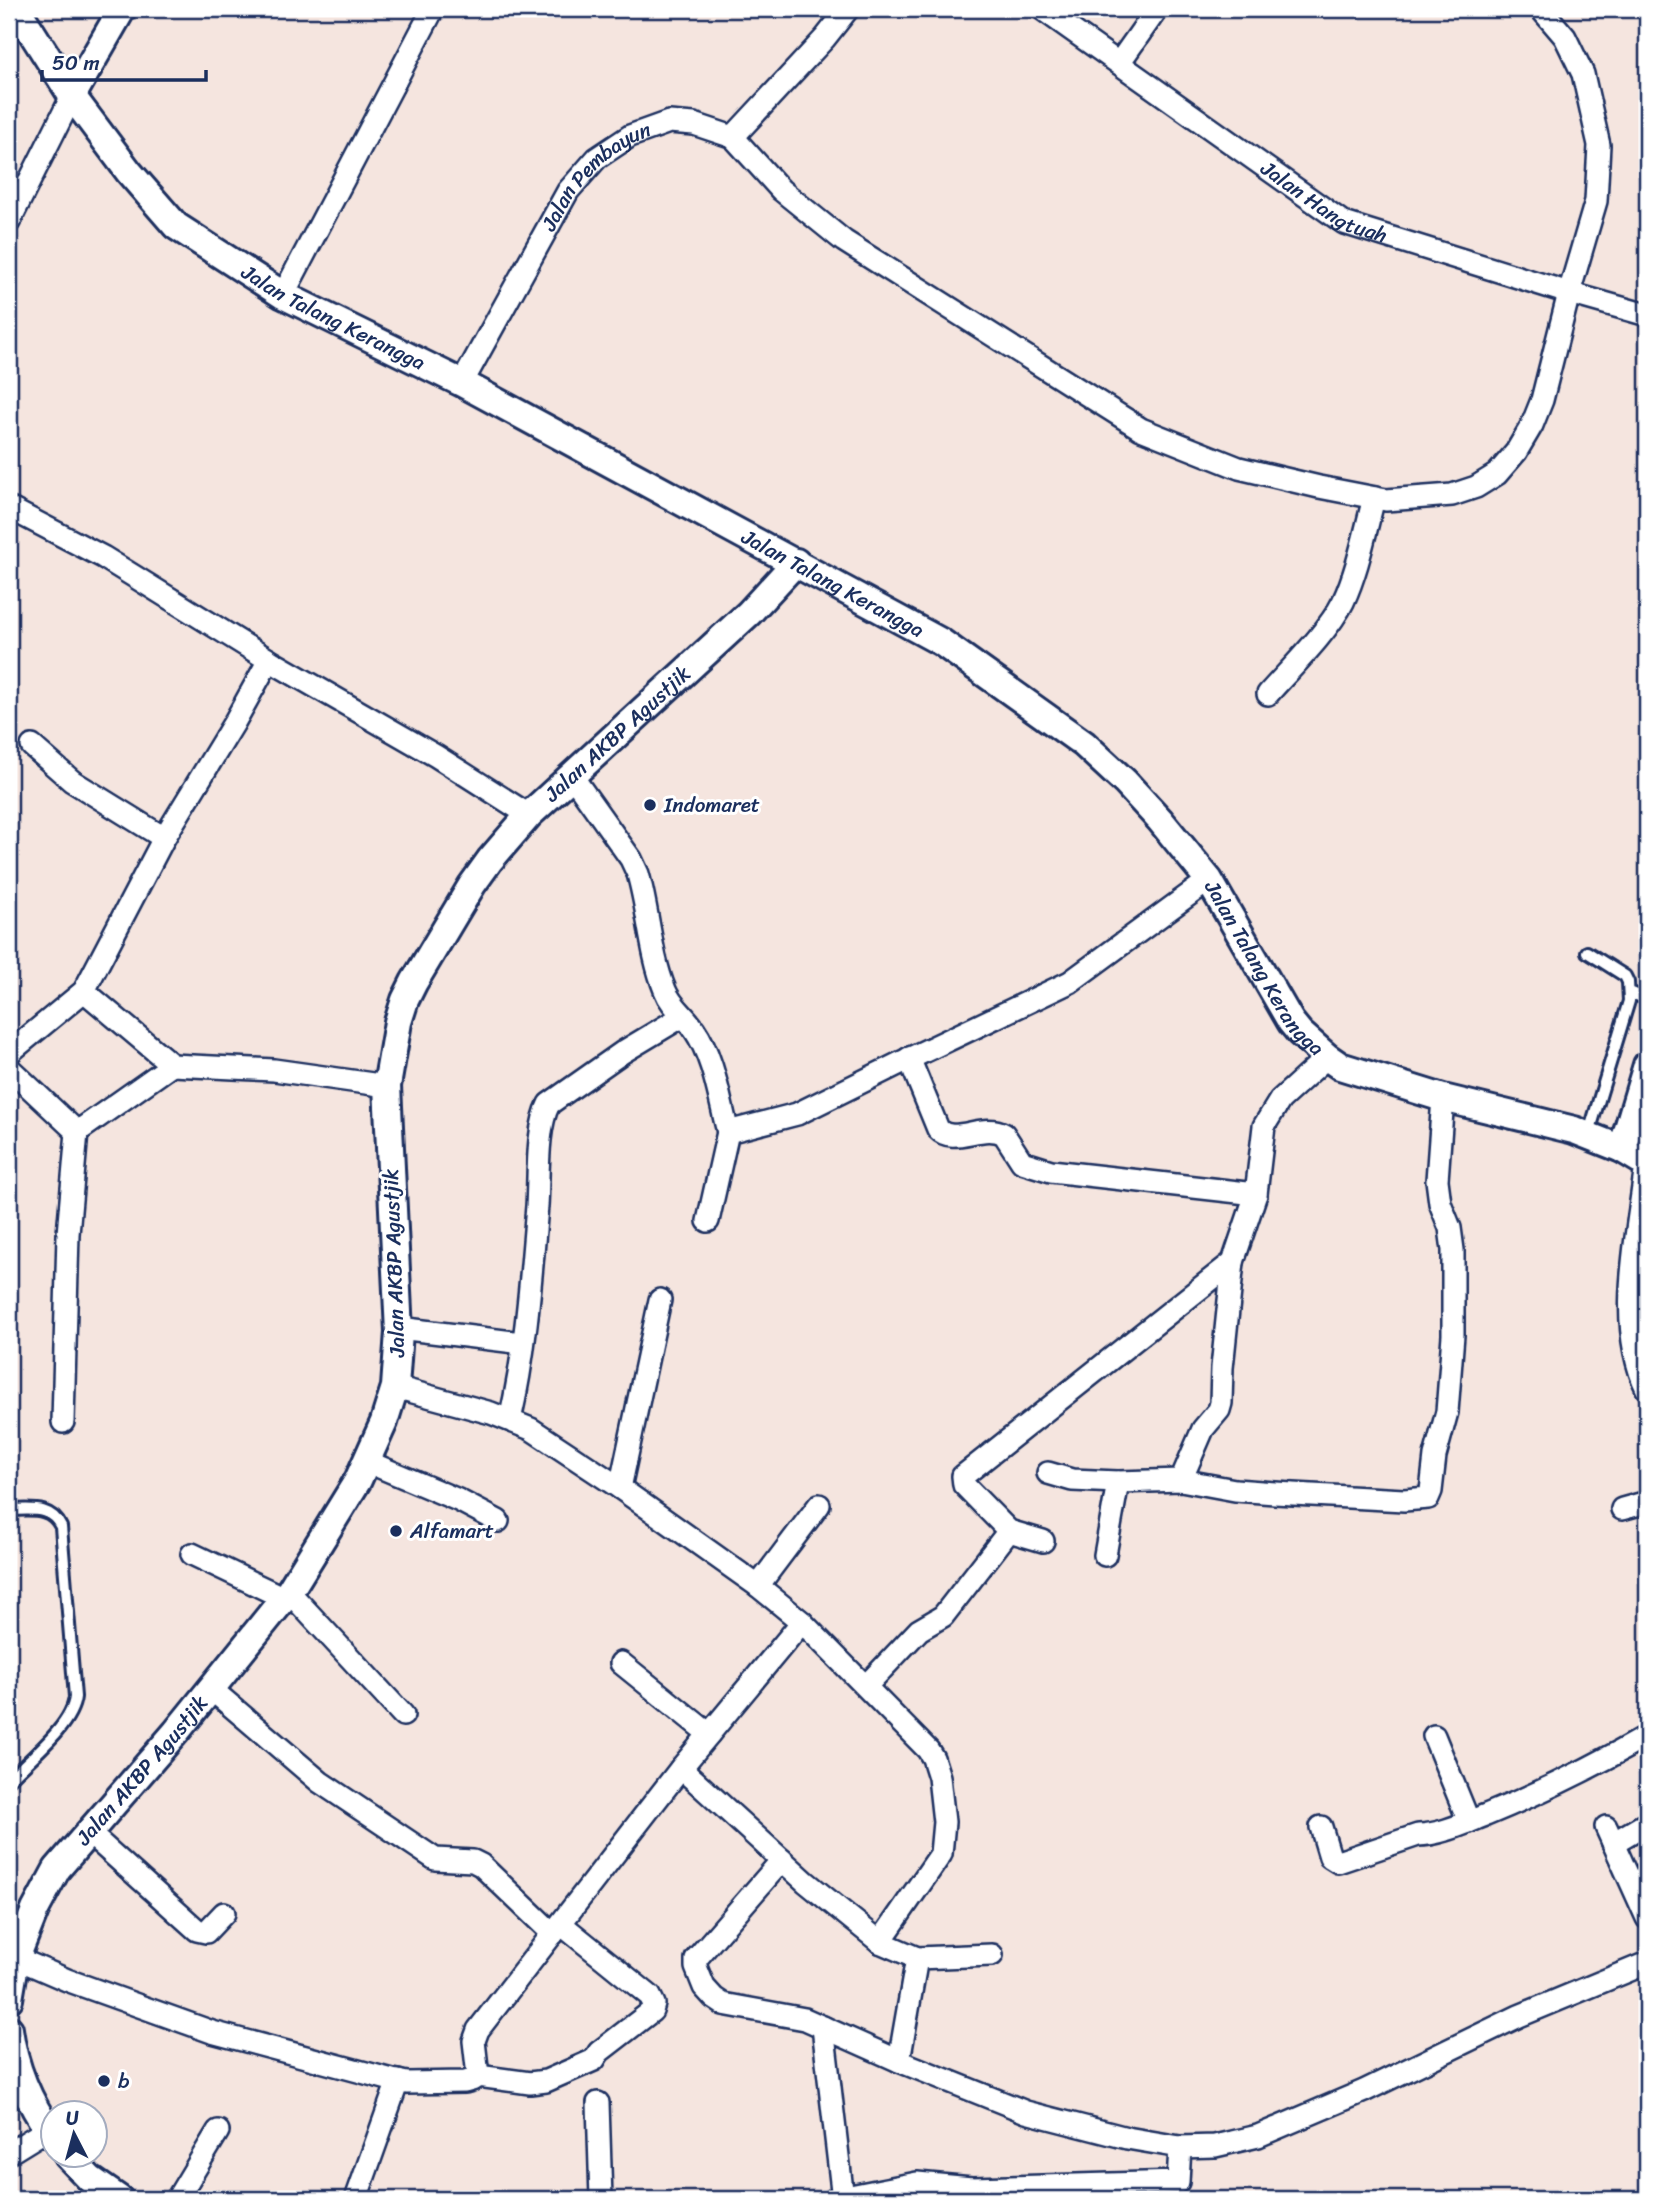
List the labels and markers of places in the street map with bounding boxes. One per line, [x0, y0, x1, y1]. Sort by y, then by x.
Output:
place label: Indomaret [663, 786, 760, 824]
marker: Indomaret [642, 797, 658, 813]
place label: Alfamart [409, 1512, 494, 1550]
marker: Alfamart [388, 1523, 404, 1539]
place label: b [118, 2062, 130, 2100]
marker: b [96, 2073, 112, 2089]

